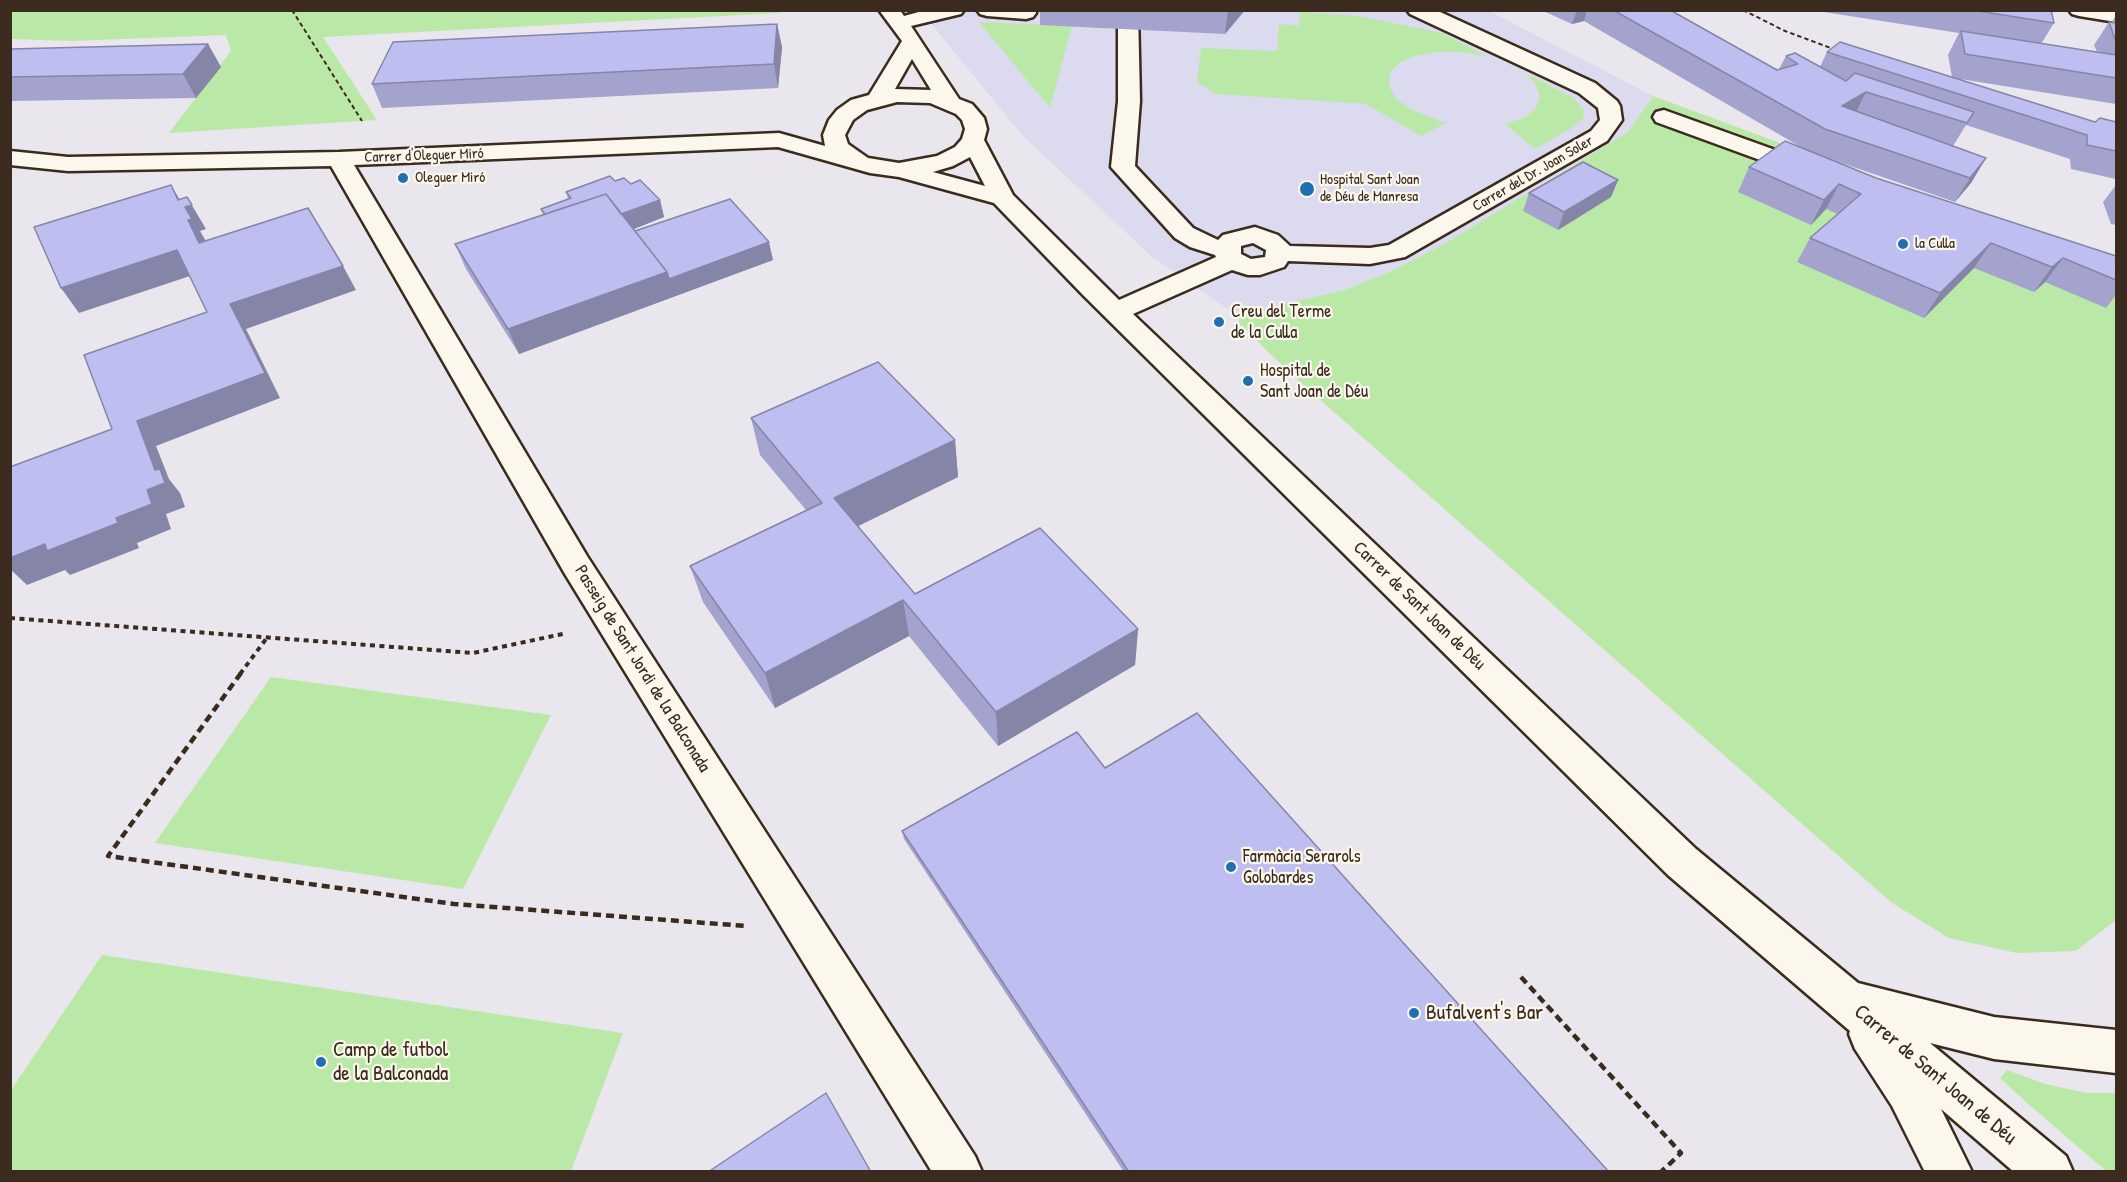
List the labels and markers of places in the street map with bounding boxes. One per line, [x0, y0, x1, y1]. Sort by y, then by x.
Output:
place label: Oleguer Miró [415, 169, 485, 187]
marker: Oleguer Miró [396, 171, 410, 185]
place label: Hospital Sant Joan de Déu de Manresa [1320, 171, 1420, 206]
marker: Hospital Sant Joan de Déu de Manresa [1298, 180, 1316, 198]
place label: la Culla [1915, 235, 1955, 253]
marker: la Culla [1896, 237, 1910, 251]
place label: Creu del Terme de la Culla [1231, 301, 1331, 344]
marker: Creu del Terme de la Culla [1212, 315, 1226, 329]
place label: Hospital de Sant Joan de Déu [1260, 360, 1368, 403]
marker: Hospital de Sant Joan de Déu [1241, 374, 1255, 388]
place label: Farmàcia Serarols Golobardes [1243, 846, 1361, 888]
marker: Farmàcia Serarols Golobardes [1224, 860, 1238, 874]
place label: Bufalvent's Bar [1426, 1000, 1543, 1026]
marker: Bufalvent's Bar [1407, 1006, 1421, 1020]
place label: Camp de futbol de la Balconada [333, 1037, 448, 1087]
marker: Camp de futbol de la Balconada [314, 1055, 328, 1069]

